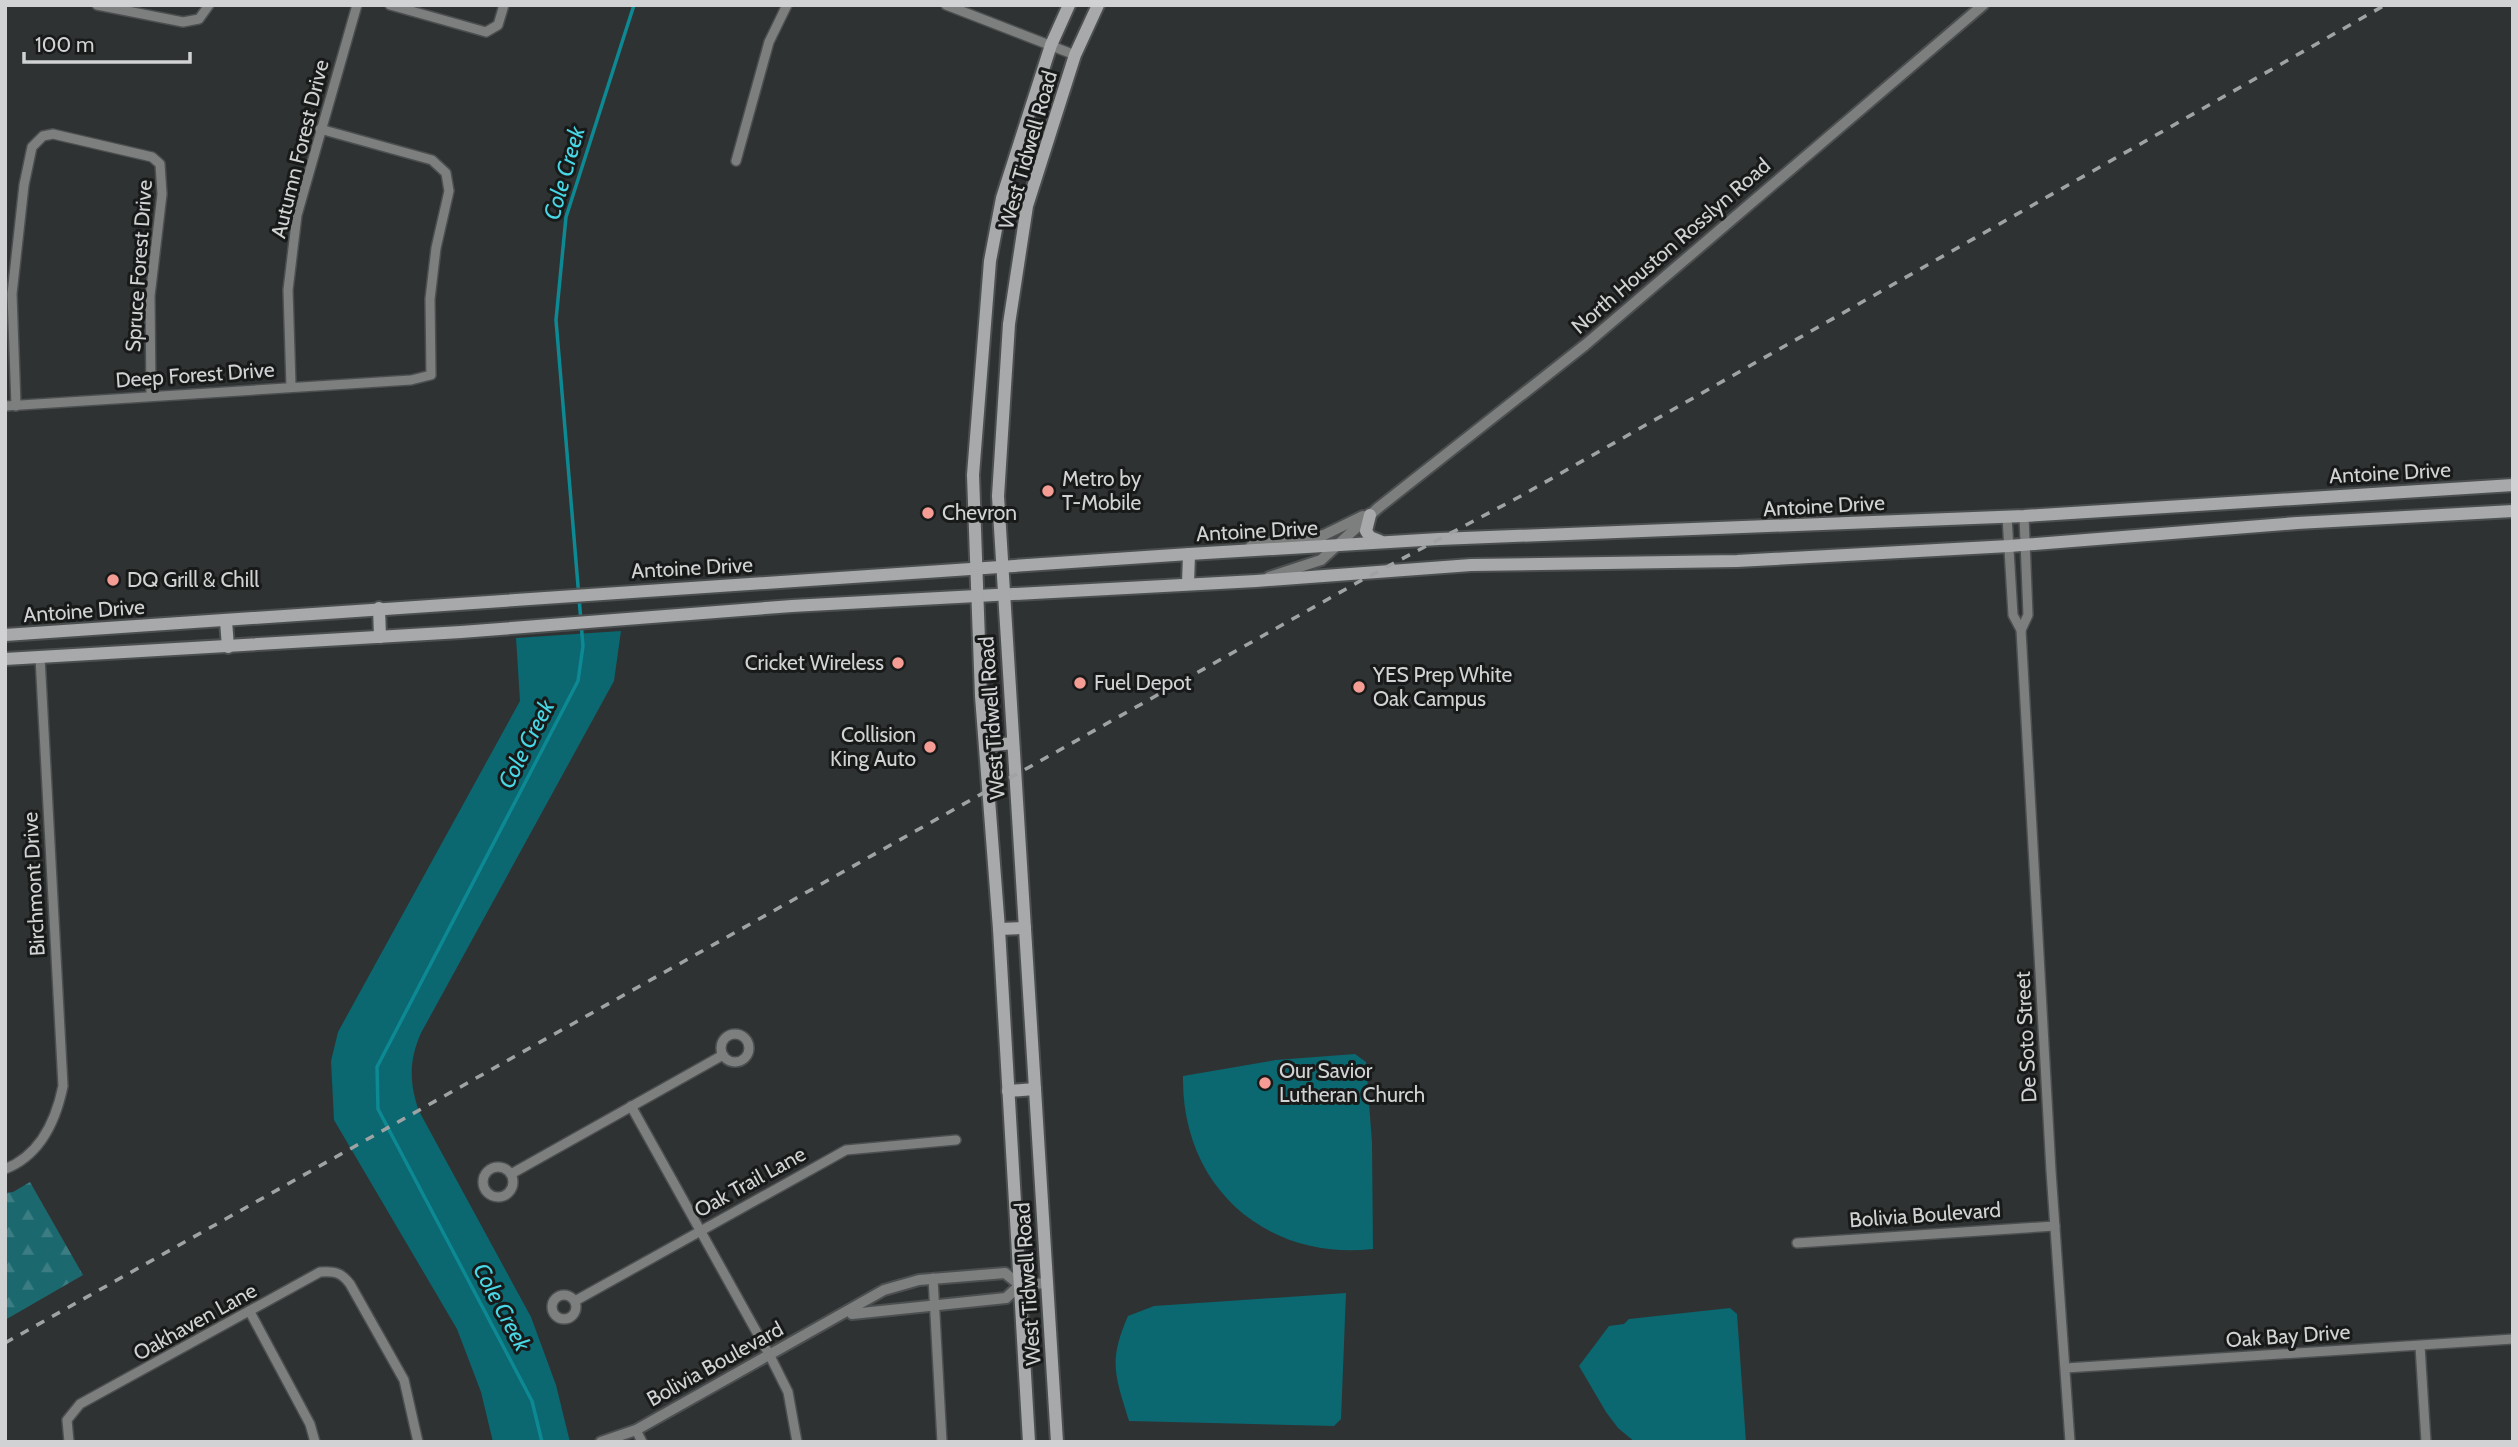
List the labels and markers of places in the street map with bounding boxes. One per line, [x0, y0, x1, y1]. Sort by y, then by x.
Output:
place label: Metro by T-Mobile [1062, 466, 1142, 515]
marker: Metro by T-Mobile [1040, 483, 1056, 499]
place label: Chevron [942, 500, 1017, 525]
marker: Chevron [920, 505, 936, 521]
place label: DQ Grill & Chill [127, 567, 259, 592]
marker: DQ Grill & Chill [105, 572, 121, 588]
place label: Cricket Wireless [745, 650, 884, 675]
marker: Cricket Wireless [890, 655, 906, 671]
place label: YES Prep White Oak Campus [1372, 662, 1513, 711]
place label: Fuel Depot [1094, 670, 1192, 695]
marker: Fuel Depot [1072, 675, 1088, 691]
marker: YES Prep White Oak Campus [1351, 679, 1367, 695]
place label: Collision King Auto [830, 722, 916, 771]
marker: Collision King Auto [922, 739, 938, 755]
place label: Our Savior Lutheran Church [1279, 1058, 1425, 1107]
marker: Our Savior Lutheran Church [1257, 1075, 1273, 1091]

